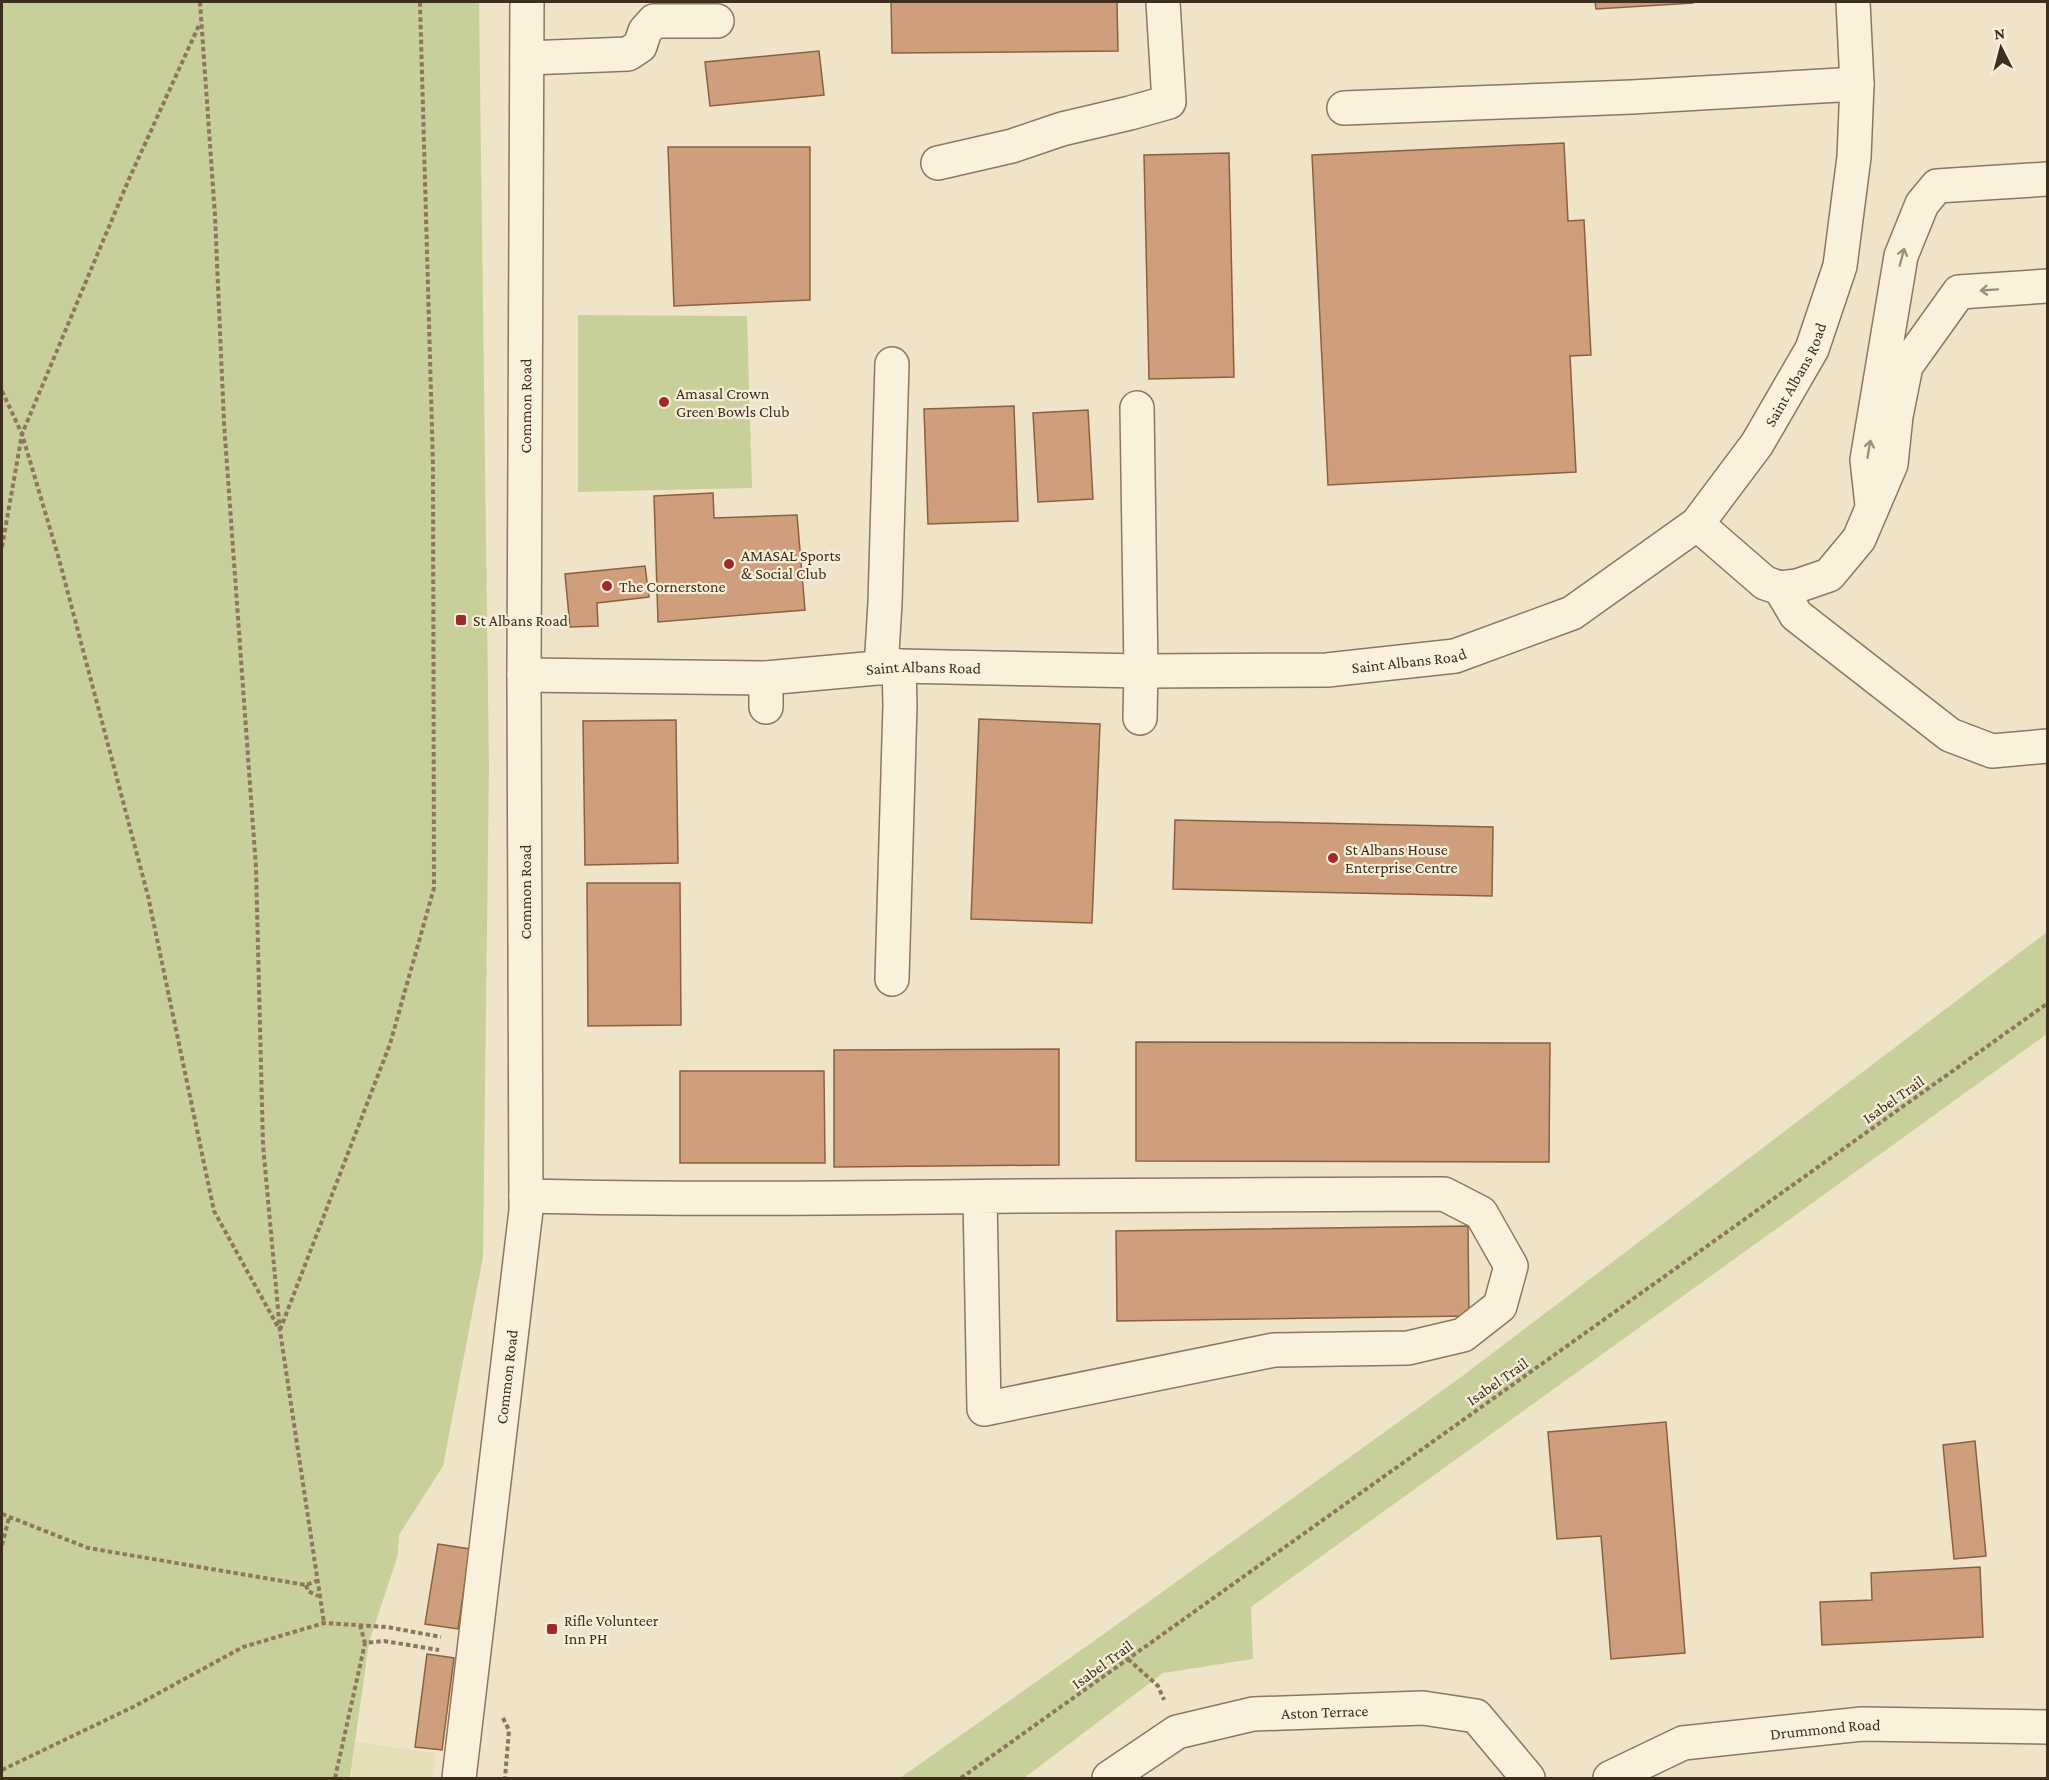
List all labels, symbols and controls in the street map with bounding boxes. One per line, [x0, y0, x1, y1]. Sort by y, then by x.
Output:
north arrow [1971, 18, 2031, 78]
text: N [1993, 25, 2006, 43]
one-way arrow [1897, 248, 1909, 267]
one-way arrow [1980, 284, 2000, 295]
street label: Saint Albans Road [1761, 320, 1829, 430]
street label: Common Road [517, 358, 534, 453]
place label: Amasal Crown Green Bowls Club [676, 385, 789, 420]
marker: Amasal Crown Green Bowls Club [657, 395, 671, 409]
one-way arrow [1864, 439, 1875, 459]
place label: AMASAL Sports & Social Club [741, 547, 841, 582]
marker: AMASAL Sports & Social Club [722, 557, 736, 571]
place label: The Cornerstone [619, 578, 726, 595]
marker: The Cornerstone [600, 579, 614, 593]
place label: St Albans Road [473, 612, 569, 629]
marker: St Albans Road [454, 613, 468, 627]
street label: Saint Albans Road [1351, 644, 1469, 676]
street label: Saint Albans Road [865, 658, 982, 678]
place label: St Albans House Enterprise Centre [1345, 841, 1457, 877]
street label: Common Road [517, 844, 534, 939]
marker: St Albans House Enterprise Centre [1326, 851, 1340, 865]
street label: Isabel Trail [1859, 1072, 1927, 1127]
street label: Common Road [493, 1328, 521, 1425]
street label: Isabel Trail [1463, 1354, 1531, 1409]
place label: Rifle Volunteer Inn PH [564, 1612, 659, 1647]
marker: Rifle Volunteer Inn PH [545, 1622, 559, 1636]
street label: Isabel Trail [1069, 1637, 1136, 1692]
street label: Aston Terrace [1281, 1702, 1369, 1722]
street label: Drummond Road [1769, 1716, 1881, 1743]

